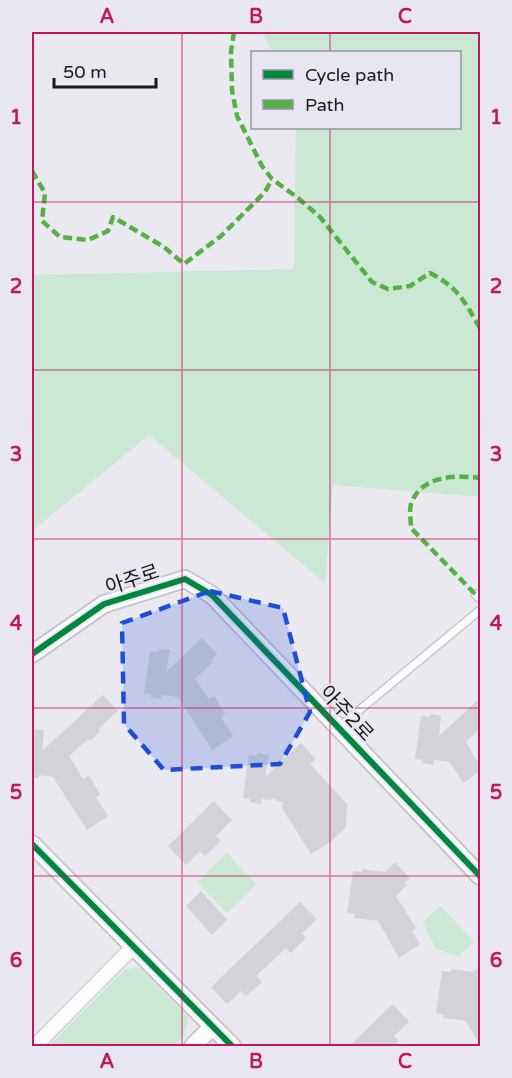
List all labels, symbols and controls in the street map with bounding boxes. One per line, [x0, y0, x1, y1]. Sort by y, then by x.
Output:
text: A [100, 5, 115, 29]
text: B [249, 5, 263, 29]
text: C [398, 5, 412, 29]
scale bar [54, 51, 156, 89]
legend [251, 51, 461, 129]
text: 50 m [63, 61, 107, 83]
text: Cycle path [305, 64, 394, 86]
text: Path [305, 94, 344, 116]
text: 1 [10, 106, 22, 130]
text: 1 [490, 106, 502, 130]
text: 2 [10, 275, 22, 299]
text: 2 [490, 275, 502, 299]
text: 3 [10, 443, 22, 467]
text: 3 [490, 443, 502, 467]
street label: 아주로 [102, 560, 162, 600]
text: 4 [10, 612, 23, 636]
text: 4 [490, 612, 503, 636]
street label: 아주2로 [314, 681, 378, 747]
text: 5 [10, 781, 22, 805]
text: 5 [490, 781, 502, 805]
text: 6 [10, 949, 22, 973]
text: 6 [490, 949, 502, 973]
text: A [100, 1050, 115, 1074]
text: B [249, 1050, 263, 1074]
text: C [398, 1050, 412, 1074]

